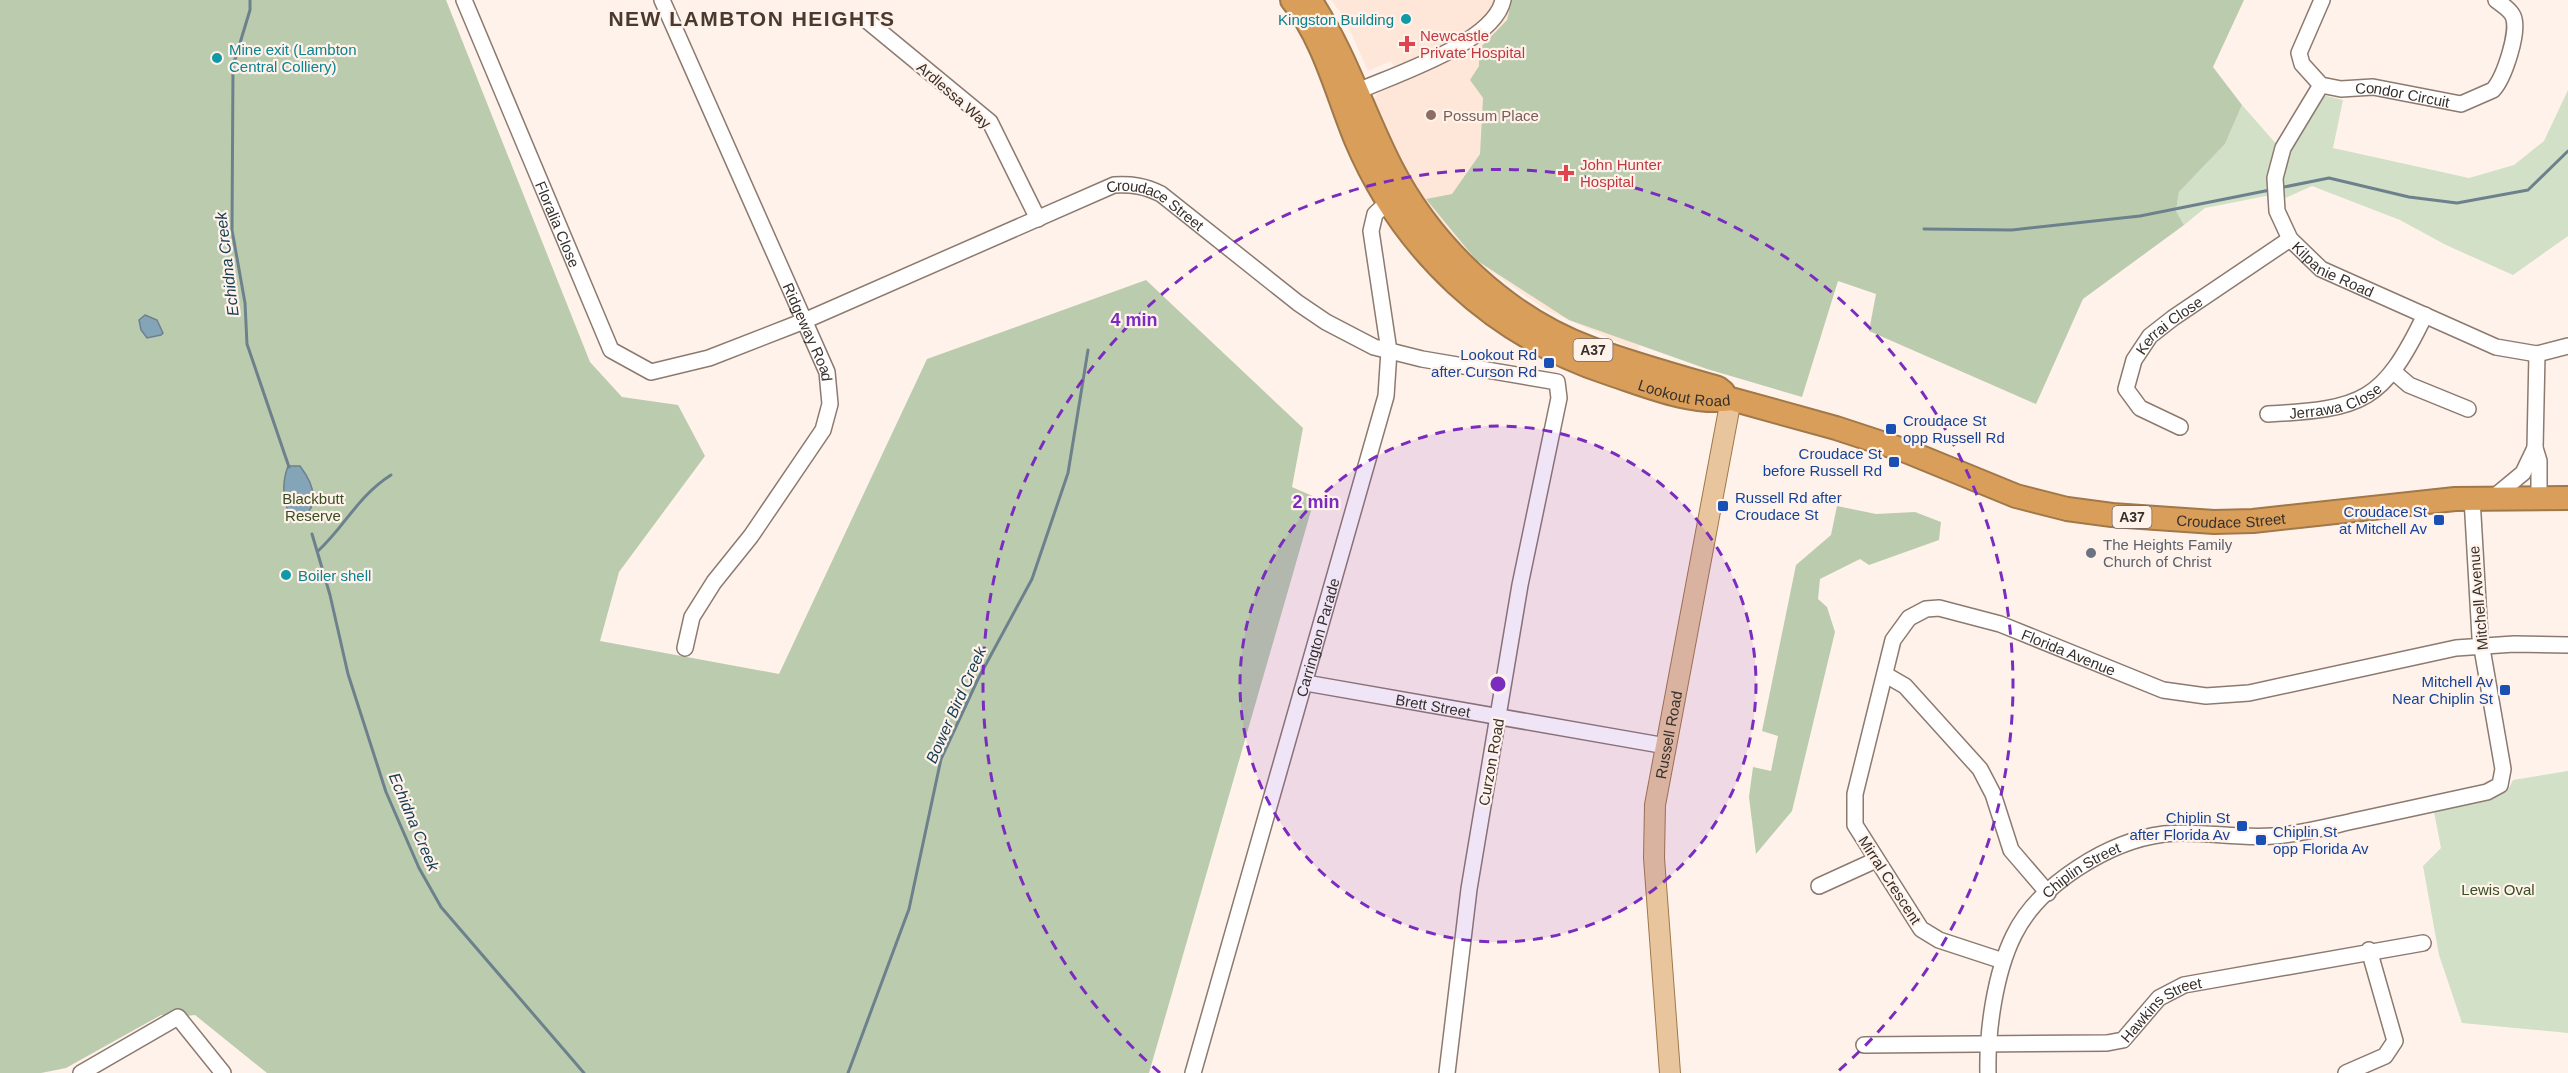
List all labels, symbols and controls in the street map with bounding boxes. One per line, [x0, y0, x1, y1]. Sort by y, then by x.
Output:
district label: NEW LAMBTON HEIGHTS [608, 7, 896, 30]
place label: Kingston Building [1278, 11, 1394, 28]
marker: Kingston Building [1399, 12, 1413, 26]
place label: Newcastle Private Hospital [1420, 27, 1525, 61]
marker: Newcastle Private Hospital [1398, 35, 1416, 53]
place label: Mine exit (Lambton Central Colliery) [229, 41, 357, 75]
marker: Mine exit (Lambton Central Colliery) [210, 51, 224, 65]
street label: Ardlessa Way [914, 58, 995, 132]
street label: Condor Circuit [2355, 78, 2452, 110]
place label: Possum Place [1443, 107, 1539, 124]
marker: Possum Place [1424, 108, 1438, 122]
place label: John Hunter Hospital [1580, 156, 1662, 190]
marker: John Hunter Hospital [1557, 164, 1575, 182]
street label: Croudace Street [1103, 176, 1208, 234]
street label: Floralia Close [532, 178, 584, 270]
water label: Echidna Creek [212, 210, 242, 317]
street label: Kilpanie Road [2289, 238, 2377, 300]
street label: Ridgeway Road [780, 280, 836, 382]
street label: Kerrai Close [2132, 292, 2205, 357]
text: 4 min [1110, 310, 1158, 330]
road number: A37 [1574, 339, 1612, 361]
place label: Lookout Rd after Curson Rd [1431, 346, 1537, 380]
marker: Lookout Rd after Curson Rd [1542, 356, 1556, 370]
street label: Lookout Road [1636, 376, 1731, 409]
street label: Jerrawa Close [2289, 379, 2385, 421]
place label: Croudace St opp Russell Rd [1903, 412, 2005, 446]
marker: Croudace St opp Russell Rd [1884, 422, 1898, 436]
place label: Croudace St before Russell Rd [1763, 445, 1883, 479]
marker: Croudace St before Russell Rd [1887, 455, 1901, 469]
place label: Russell Rd after Croudace St [1735, 489, 1842, 523]
park label: Blackbutt Reserve [282, 490, 345, 524]
text: 2 min [1292, 492, 1340, 512]
marker: Russell Rd after Croudace St [1716, 499, 1730, 513]
place label: Croudace St at Mitchell Av [2339, 503, 2428, 537]
road number: A37 [2112, 506, 2152, 528]
street label: Croudace Street [2176, 509, 2287, 531]
marker: Croudace St at Mitchell Av [2432, 513, 2446, 527]
place label: The Heights Family Church of Christ [2103, 536, 2233, 570]
street label: Mitchell Avenue [2465, 545, 2491, 651]
marker: The Heights Family Church of Christ [2084, 546, 2098, 560]
place label: Boiler shell [298, 567, 371, 584]
marker: Boiler shell [279, 568, 293, 582]
street label: Carrington Parade [1292, 576, 1342, 699]
street label: Florida Avenue [2019, 625, 2118, 678]
water label: Bower Bird Creek [923, 643, 990, 766]
place label: Mitchell Av Near Chiplin St [2392, 673, 2494, 707]
centre of rings [1488, 674, 1508, 694]
marker: Mitchell Av Near Chiplin St [2498, 683, 2512, 697]
street label: Russell Road [1652, 689, 1685, 780]
street label: Brett Street [1394, 690, 1473, 720]
street label: Curzon Road [1475, 717, 1507, 807]
water label: Echidna Creek [386, 770, 443, 875]
place label: Chiplin St after Florida Av [2129, 809, 2231, 843]
marker: Chiplin St after Florida Av [2235, 819, 2249, 833]
place label: Chiplin St opp Florida Av [2273, 823, 2369, 857]
street label: Mirral Crescent [1855, 833, 1925, 928]
marker: Chiplin St opp Florida Av [2254, 833, 2268, 847]
street label: Chiplin Street [2038, 838, 2123, 901]
park label: Lewis Oval [2461, 881, 2535, 898]
street label: Hawkins Street [2117, 973, 2204, 1045]

